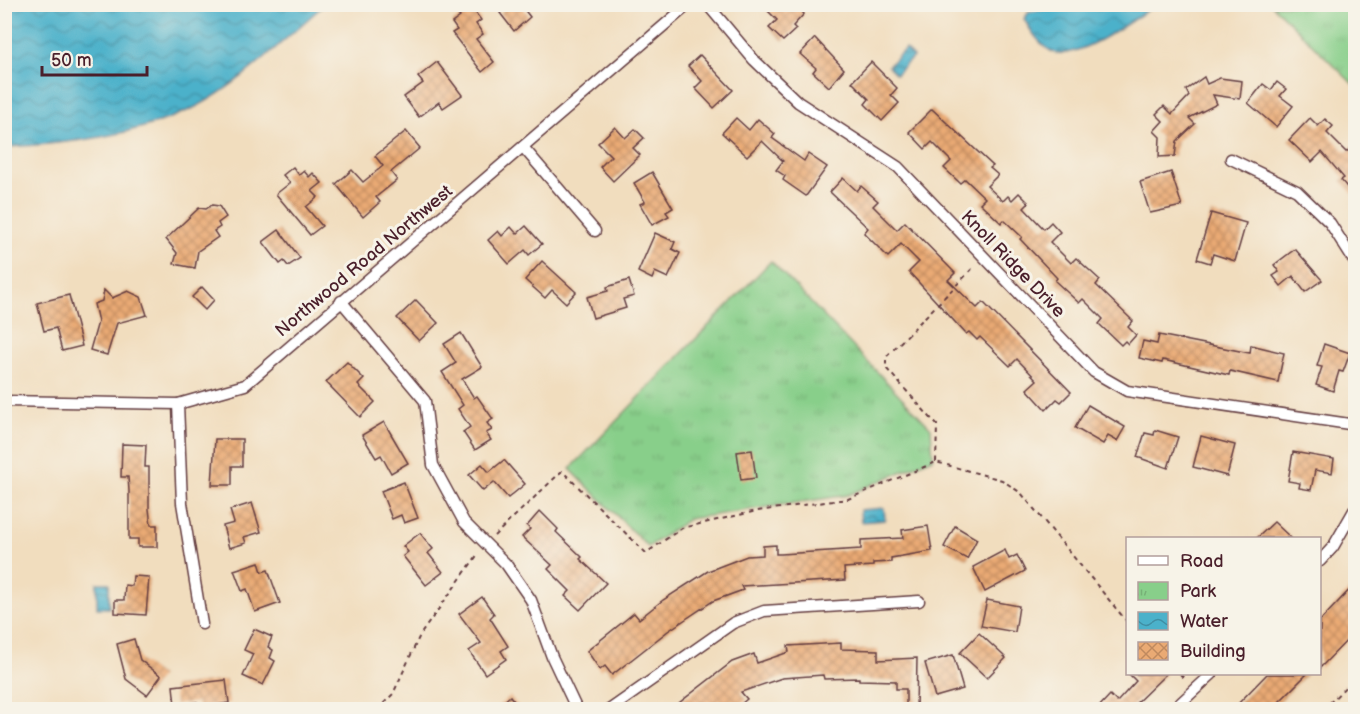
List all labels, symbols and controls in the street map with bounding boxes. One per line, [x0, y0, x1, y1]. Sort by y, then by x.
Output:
scale bar [42, 39, 147, 77]
text: 50 m [51, 50, 92, 71]
street label: Northwood Road Northwest [271, 180, 457, 341]
street label: Knoll Ridge Drive [957, 206, 1070, 322]
legend [1126, 537, 1321, 675]
text: Road [1180, 551, 1224, 572]
text: Park [1180, 581, 1216, 602]
text: Water [1180, 611, 1228, 632]
text: Building [1180, 641, 1246, 662]

